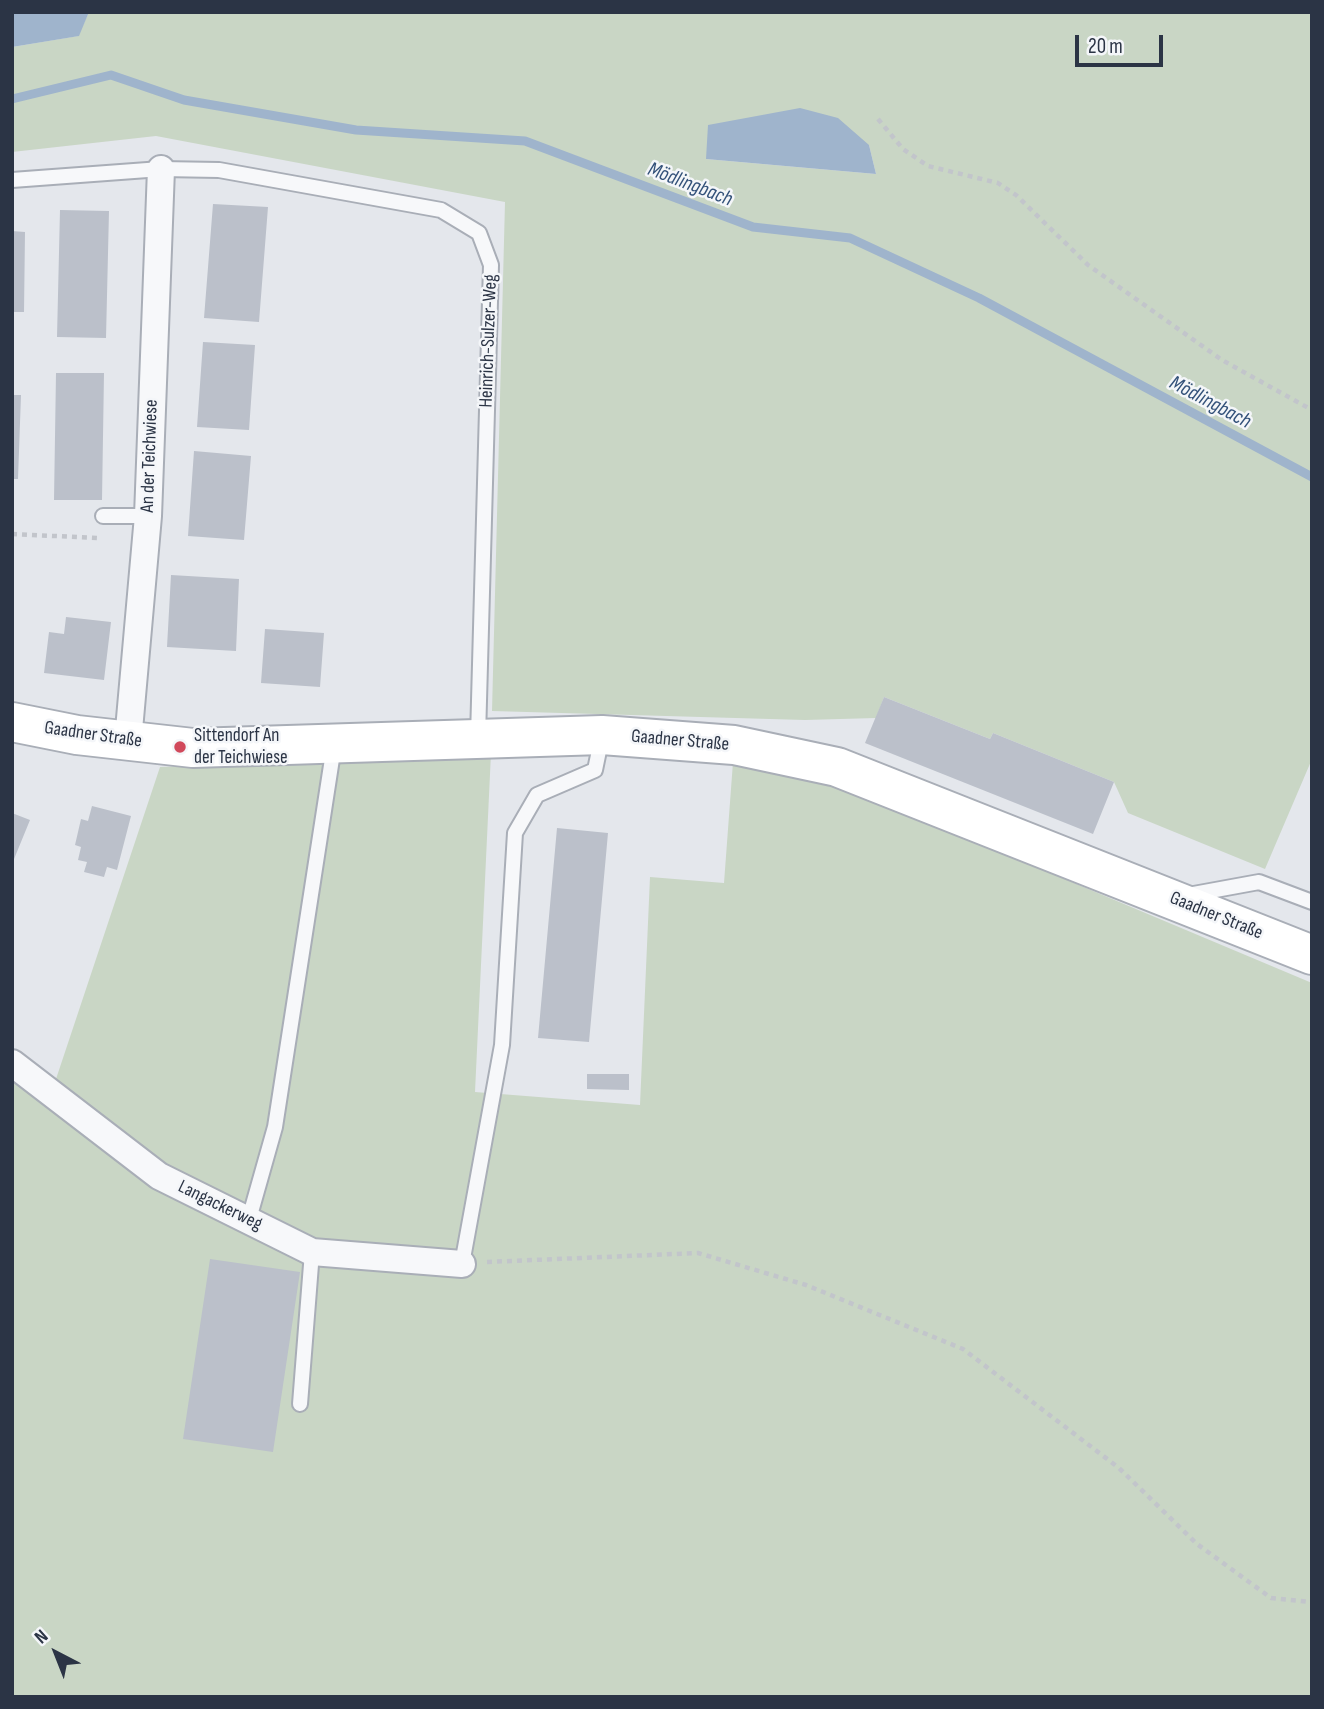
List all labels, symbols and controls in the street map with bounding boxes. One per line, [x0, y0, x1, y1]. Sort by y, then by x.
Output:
scale bar [1079, 21, 1166, 65]
text: 20 m [1088, 34, 1123, 59]
water label: Mödlingbach [644, 157, 736, 213]
street label: Heinrich-Sulzer-Weg [475, 274, 503, 408]
water label: Mödlingbach [1165, 371, 1255, 435]
street label: An der Teichwiese [137, 399, 163, 513]
street label: Gaadner Straße [43, 717, 143, 753]
place label: Sittendorf An der Teichwiese [194, 725, 288, 769]
street label: Gaadner Straße [630, 725, 730, 757]
marker: Sittendorf An der Teichwiese [172, 739, 188, 755]
street label: Gaadner Straße [1166, 887, 1266, 945]
street label: Langackerweg [174, 1176, 266, 1236]
north arrow [21, 1618, 91, 1688]
text: N [30, 1625, 53, 1649]

